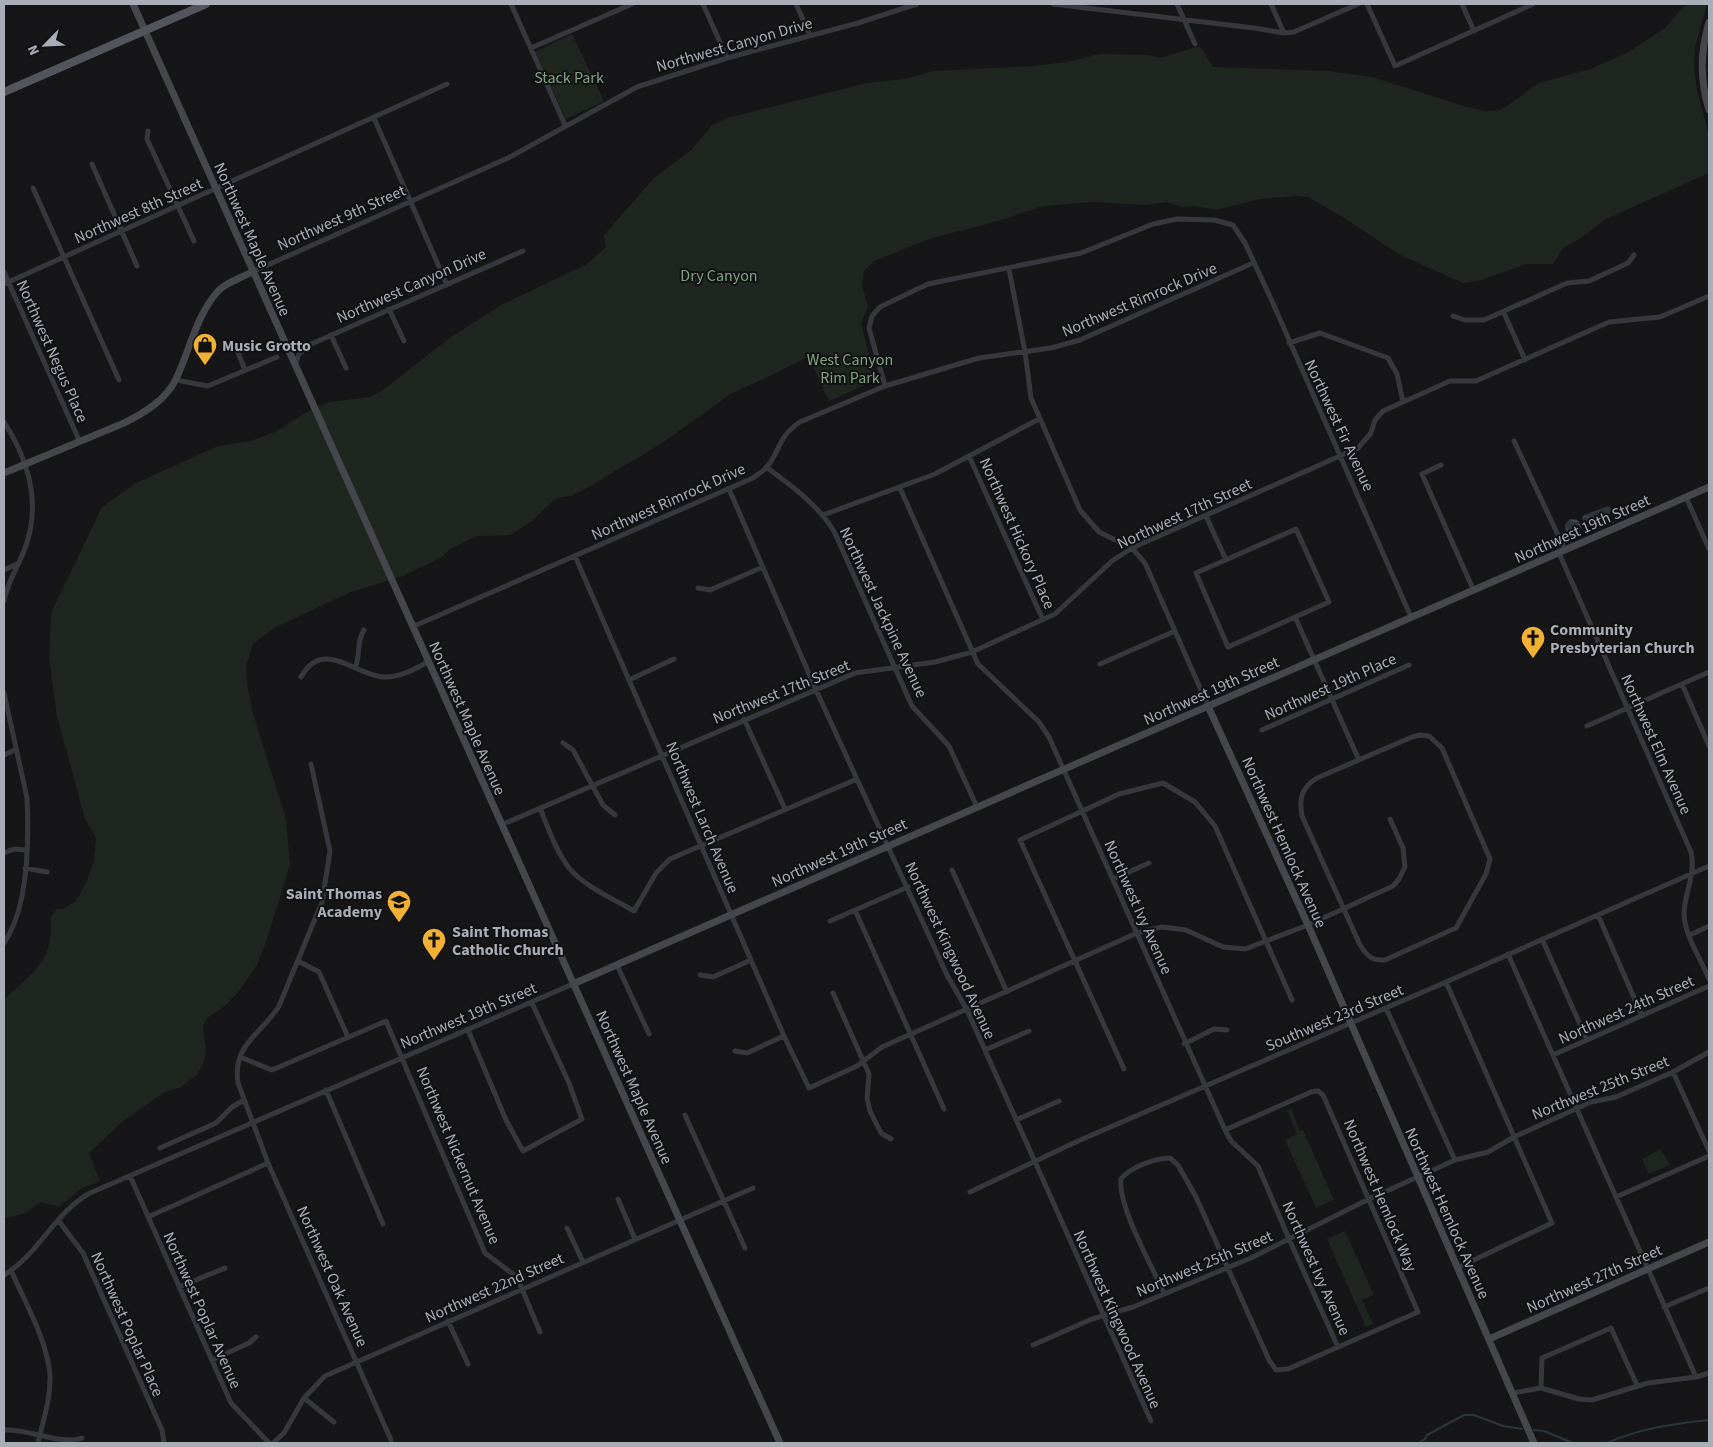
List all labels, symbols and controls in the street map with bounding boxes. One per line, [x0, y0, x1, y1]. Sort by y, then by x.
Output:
street label: Northwest Canyon Drive [654, 12, 815, 78]
north arrow [20, 20, 70, 70]
text: N [23, 42, 45, 58]
park label: Stack Park [534, 67, 604, 89]
street label: Northwest Maple Avenue [208, 159, 296, 320]
street label: Northwest 8th Street [71, 172, 207, 249]
street label: Northwest 9th Street [274, 179, 410, 256]
street label: Northwest Canyon Drive [333, 243, 490, 329]
street label: Northwest Rimrock Drive [1058, 257, 1220, 343]
park label: Dry Canyon [680, 265, 758, 287]
street label: Northwest Negus Place [11, 277, 93, 426]
shop icon: Music Grotto [192, 332, 218, 366]
place label: Music Grotto [222, 335, 311, 357]
park label: West Canyon Rim Park [807, 349, 893, 389]
street label: Northwest Fir Avenue [1299, 356, 1379, 495]
street label: Northwest Hickory Place [974, 454, 1060, 613]
street label: Northwest Rimrock Drive [588, 458, 749, 546]
street label: Northwest 17th Street [1113, 473, 1256, 555]
street label: Northwest 19th Street [1511, 489, 1654, 569]
street label: Northwest Jackpine Avenue [834, 523, 932, 701]
place label: Community Presbyterian Church [1550, 619, 1695, 659]
church icon: Community Presbyterian Church [1520, 625, 1546, 659]
street label: Northwest Maple Avenue [423, 638, 511, 799]
street label: Northwest 19th Place [1261, 648, 1400, 726]
street label: Northwest 19th Street [1140, 651, 1283, 731]
street label: Northwest 17th Street [709, 654, 854, 730]
street label: Northwest Elm Avenue [1615, 671, 1697, 818]
street label: Northwest Larch Avenue [660, 738, 744, 897]
street label: Northwest Hemlock Avenue [1236, 753, 1332, 932]
street label: Northwest 19th Street [768, 813, 911, 893]
street label: Northwest Ivy Avenue [1099, 837, 1178, 978]
street label: Northwest Kingwood Avenue [899, 858, 1001, 1043]
place label: Saint Thomas Academy [286, 883, 383, 923]
school or university icon: Saint Thomas Academy [386, 889, 412, 923]
place label: Saint Thomas Catholic Church [452, 921, 564, 961]
church icon: Saint Thomas Catholic Church [421, 927, 447, 961]
street label: Northwest 24th Street [1555, 970, 1698, 1050]
street label: Northwest 19th Street [397, 977, 541, 1055]
street label: Southwest 23rd Street [1262, 979, 1407, 1057]
street label: Northwest Maple Avenue [590, 1007, 678, 1168]
street label: Northwest 25th Street [1528, 1050, 1673, 1126]
street label: Northwest Nickernut Avenue [411, 1063, 506, 1248]
street label: Northwest Hemlock Way [1338, 1116, 1422, 1276]
street label: Northwest Hemlock Avenue [1399, 1124, 1495, 1303]
street label: Northwest Ivy Avenue [1277, 1198, 1356, 1339]
street label: Northwest Oak Avenue [291, 1202, 373, 1350]
street label: Northwest 25th Street [1133, 1225, 1277, 1303]
street label: Northwest Kingwood Avenue [1068, 1227, 1166, 1412]
street label: Northwest Poplar Avenue [158, 1229, 247, 1392]
street label: Northwest 27th Street [1523, 1239, 1666, 1319]
street label: Northwest 22nd Street [421, 1247, 568, 1328]
street label: Northwest Poplar Place [85, 1249, 169, 1400]

